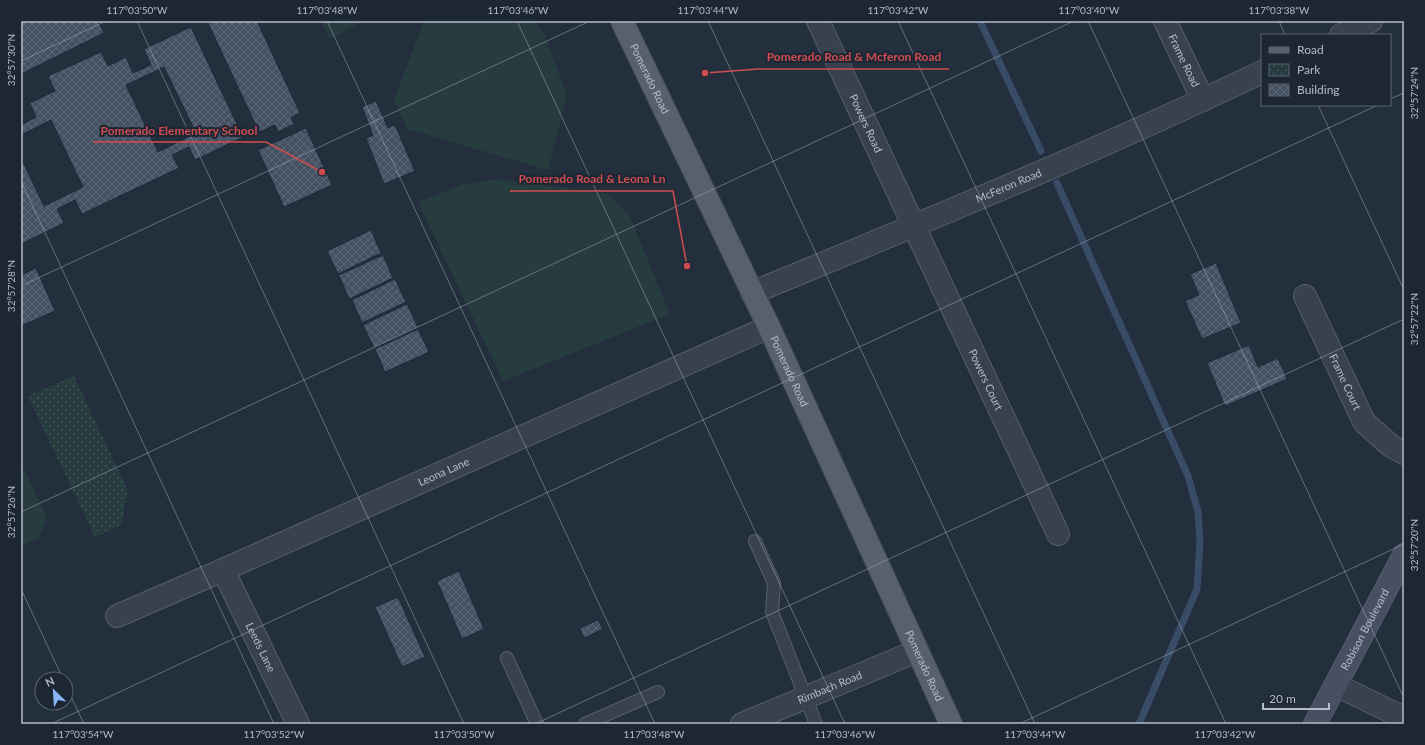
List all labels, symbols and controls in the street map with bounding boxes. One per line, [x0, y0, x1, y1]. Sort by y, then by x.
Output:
text: 117°03'50"W [107, 4, 168, 16]
text: 117°03'48"W [297, 4, 358, 16]
text: 117°03'46"W [488, 4, 549, 16]
text: 117°03'44"W [678, 4, 739, 16]
text: 117°03'42"W [868, 4, 929, 16]
text: 117°03'40"W [1059, 4, 1120, 16]
text: 117°03'38"W [1249, 4, 1310, 16]
street label: Frame Road [1166, 32, 1203, 89]
text: 32°57'30"N [5, 34, 17, 86]
legend [1261, 34, 1391, 106]
street label: Pomerado Road [628, 41, 673, 116]
text: Road [1297, 42, 1324, 57]
callout: Pomerado Road & Mcferon Road [759, 45, 949, 69]
text: Pomerado Road & Mcferon Road [767, 49, 942, 64]
text: Park [1297, 62, 1321, 77]
text: 32°57'24"N [1408, 67, 1420, 119]
text: Building [1297, 82, 1340, 97]
street label: Powers Road [847, 92, 886, 154]
callout: Pomerado Elementary School [93, 118, 266, 142]
text: Pomerado Elementary School [101, 123, 257, 138]
street label: McFeron Road [973, 166, 1043, 205]
callout: Pomerado Road & Leona Ln [510, 167, 673, 191]
text: Pomerado Road & Leona Ln [518, 171, 666, 186]
text: 32°57'28"N [5, 260, 17, 312]
text: 32°57'22"N [1408, 293, 1420, 345]
street label: Pomerado Road [768, 333, 812, 408]
street label: Powers Court [966, 347, 1006, 412]
street label: Frame Court [1327, 352, 1364, 412]
street label: Leona Lane [416, 454, 471, 488]
text: 32°57'26"N [5, 486, 17, 538]
text: 32°57'20"N [1408, 519, 1420, 571]
street label: Robison Boulevard [1338, 586, 1391, 672]
street label: Leeds Lane [244, 620, 279, 674]
street label: Pomerado Road [903, 628, 947, 703]
street label: Rimbach Road [795, 668, 864, 706]
north arrow [34, 671, 74, 711]
text: N [43, 674, 56, 689]
scale bar [1263, 685, 1329, 711]
text: 20 m [1269, 691, 1296, 706]
text: 117°03'54"W [53, 728, 114, 740]
text: 117°03'52"W [244, 728, 305, 740]
text: 117°03'50"W [434, 728, 495, 740]
text: 117°03'48"W [624, 728, 685, 740]
text: 117°03'46"W [815, 728, 876, 740]
text: 117°03'44"W [1005, 728, 1066, 740]
text: 117°03'42"W [1195, 728, 1256, 740]

